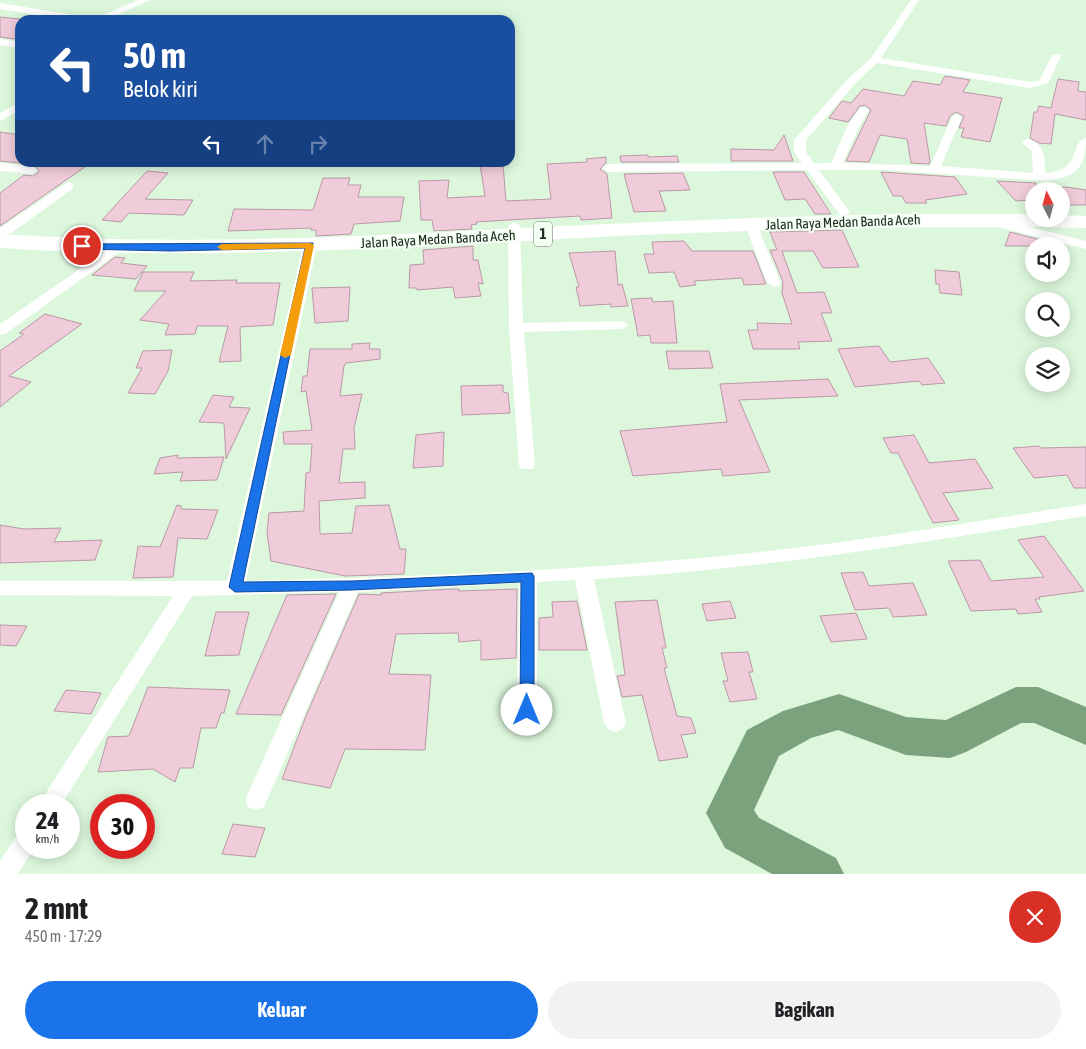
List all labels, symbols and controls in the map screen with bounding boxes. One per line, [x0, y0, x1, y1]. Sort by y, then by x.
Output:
icon: left [40, 35, 105, 100]
text: 50 m [123, 35, 186, 75]
text: Belok kiri [123, 76, 198, 102]
icon: left [198, 130, 226, 158]
icon: ahead [251, 130, 279, 158]
icon: right [304, 130, 332, 158]
north arrow [1025, 182, 1070, 228]
map controls [1025, 182, 1070, 392]
street label: Jalan Raya Medan Banda Aceh [765, 211, 921, 233]
road number: 1 [534, 222, 552, 246]
pin [61, 225, 103, 267]
street label: Jalan Raya Medan Banda Aceh [360, 227, 516, 251]
icon: arrive [68, 232, 96, 260]
button: sound [1025, 237, 1070, 282]
button: search [1025, 292, 1070, 337]
button: layers [1025, 347, 1070, 392]
position arrow [500, 683, 552, 735]
speed limit sign: 30 [90, 794, 155, 859]
text: 24 [36, 806, 59, 834]
text: km/h [36, 832, 59, 846]
text: 2 mnt [25, 891, 88, 925]
button: close [1009, 891, 1061, 943]
text: 450 m · 17:29 [25, 927, 102, 945]
button: Keluar [25, 981, 538, 1039]
button: Bagikan [548, 981, 1061, 1039]

